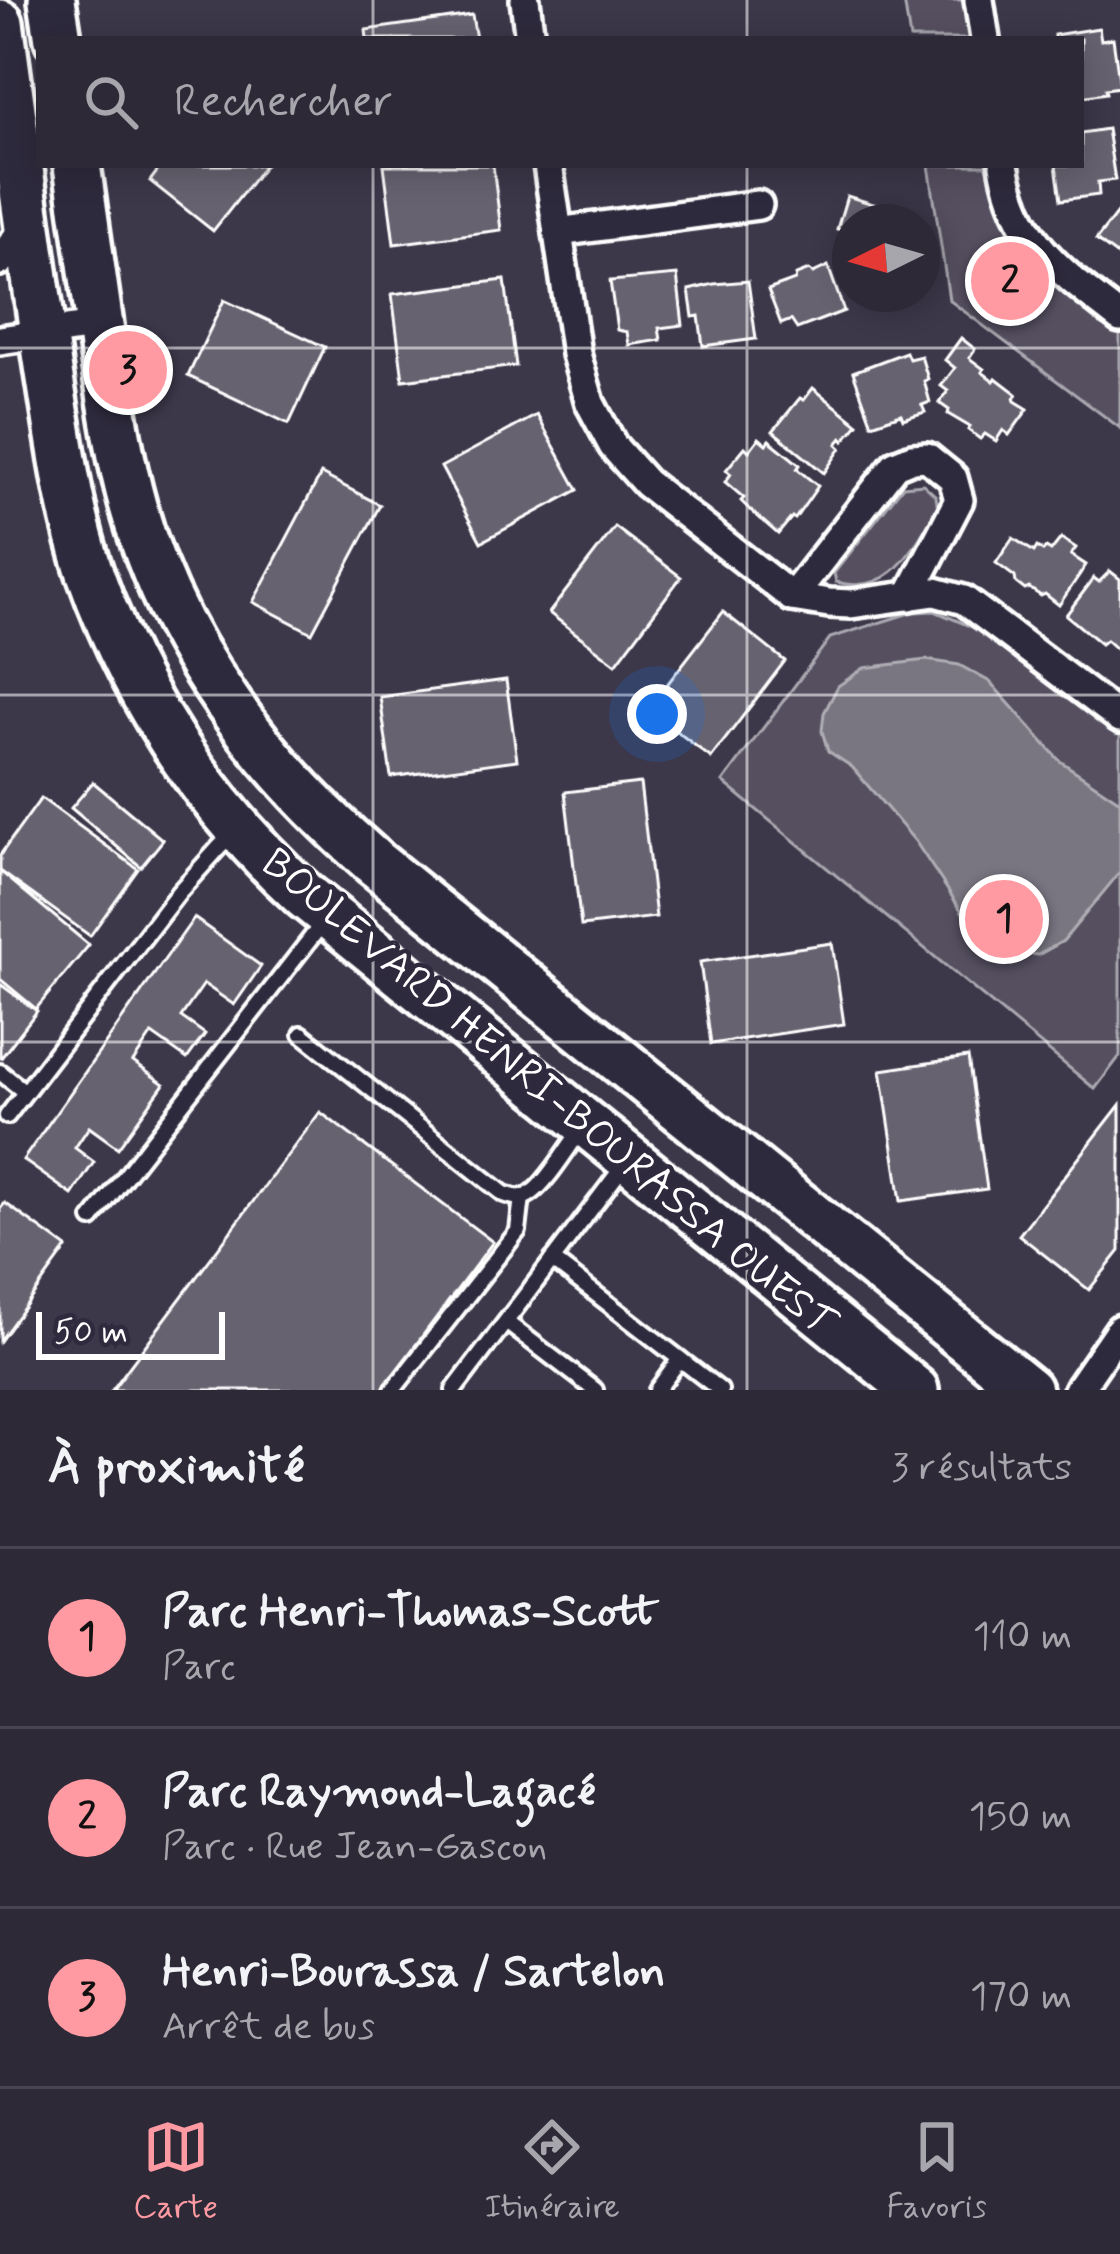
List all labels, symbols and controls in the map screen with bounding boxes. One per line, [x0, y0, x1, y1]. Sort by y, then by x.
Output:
search box [36, 36, 1084, 168]
icon: search [78, 69, 144, 135]
text: Rechercher [174, 73, 393, 132]
north arrow [832, 204, 940, 312]
pin: 2 [971, 236, 1049, 326]
pin: 3 [89, 325, 167, 415]
your location [627, 684, 687, 744]
street label: BOULEVARD HENRI-BOURASSA OUEST [249, 837, 848, 1351]
pin: 1 [965, 874, 1043, 964]
scale bar [36, 1306, 225, 1359]
text: 50 m [54, 1311, 128, 1355]
text: À proximité [48, 1435, 304, 1501]
text: 3 résultats [891, 1443, 1072, 1494]
text: Parc Henri-Thomas-Scott [162, 1583, 659, 1642]
text: 1 [78, 1612, 96, 1663]
text: 110 m [973, 1612, 1072, 1663]
text: Parc [162, 1642, 236, 1693]
text: Parc Raymond-Lagacé [162, 1763, 596, 1822]
text: 2 [77, 1792, 97, 1843]
text: 150 m [969, 1792, 1072, 1843]
text: Parc · Rue Jean-Gascon [162, 1822, 547, 1873]
text: Henri-Bourassa / Sartelon [162, 1943, 665, 2002]
text: 3 [78, 1972, 96, 2023]
text: 170 m [970, 1972, 1072, 2023]
text: Arrêt de bus [162, 2002, 375, 2053]
tab: Carte [133, 2114, 218, 2230]
tab: Itinéraire [484, 2114, 620, 2230]
tab: Favoris [887, 2114, 987, 2230]

